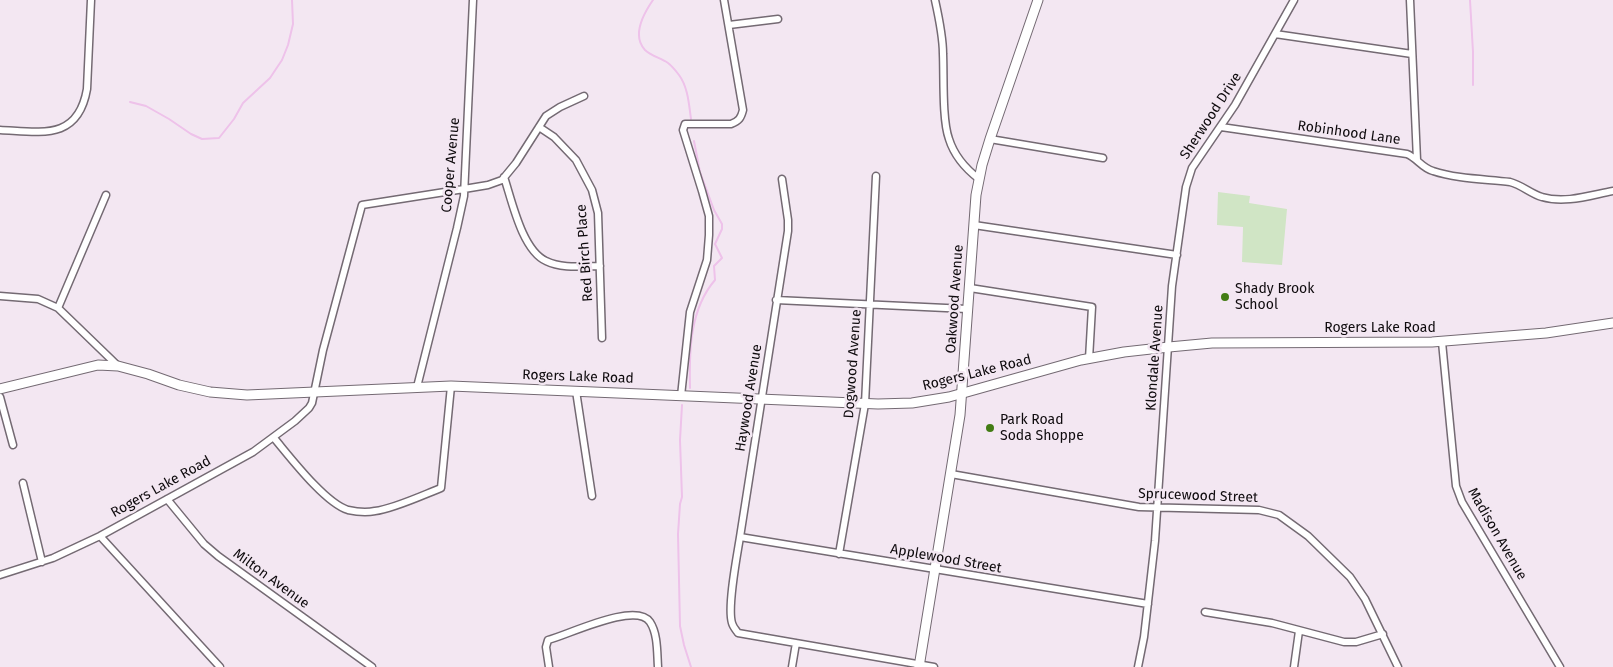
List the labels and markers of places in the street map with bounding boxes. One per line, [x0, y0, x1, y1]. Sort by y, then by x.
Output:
place label: Shady Brook School [1235, 281, 1314, 314]
marker: Shady Brook School [1219, 291, 1231, 303]
place label: Park Road Soda Shoppe [1000, 412, 1084, 444]
marker: Park Road Soda Shoppe [984, 422, 996, 434]

